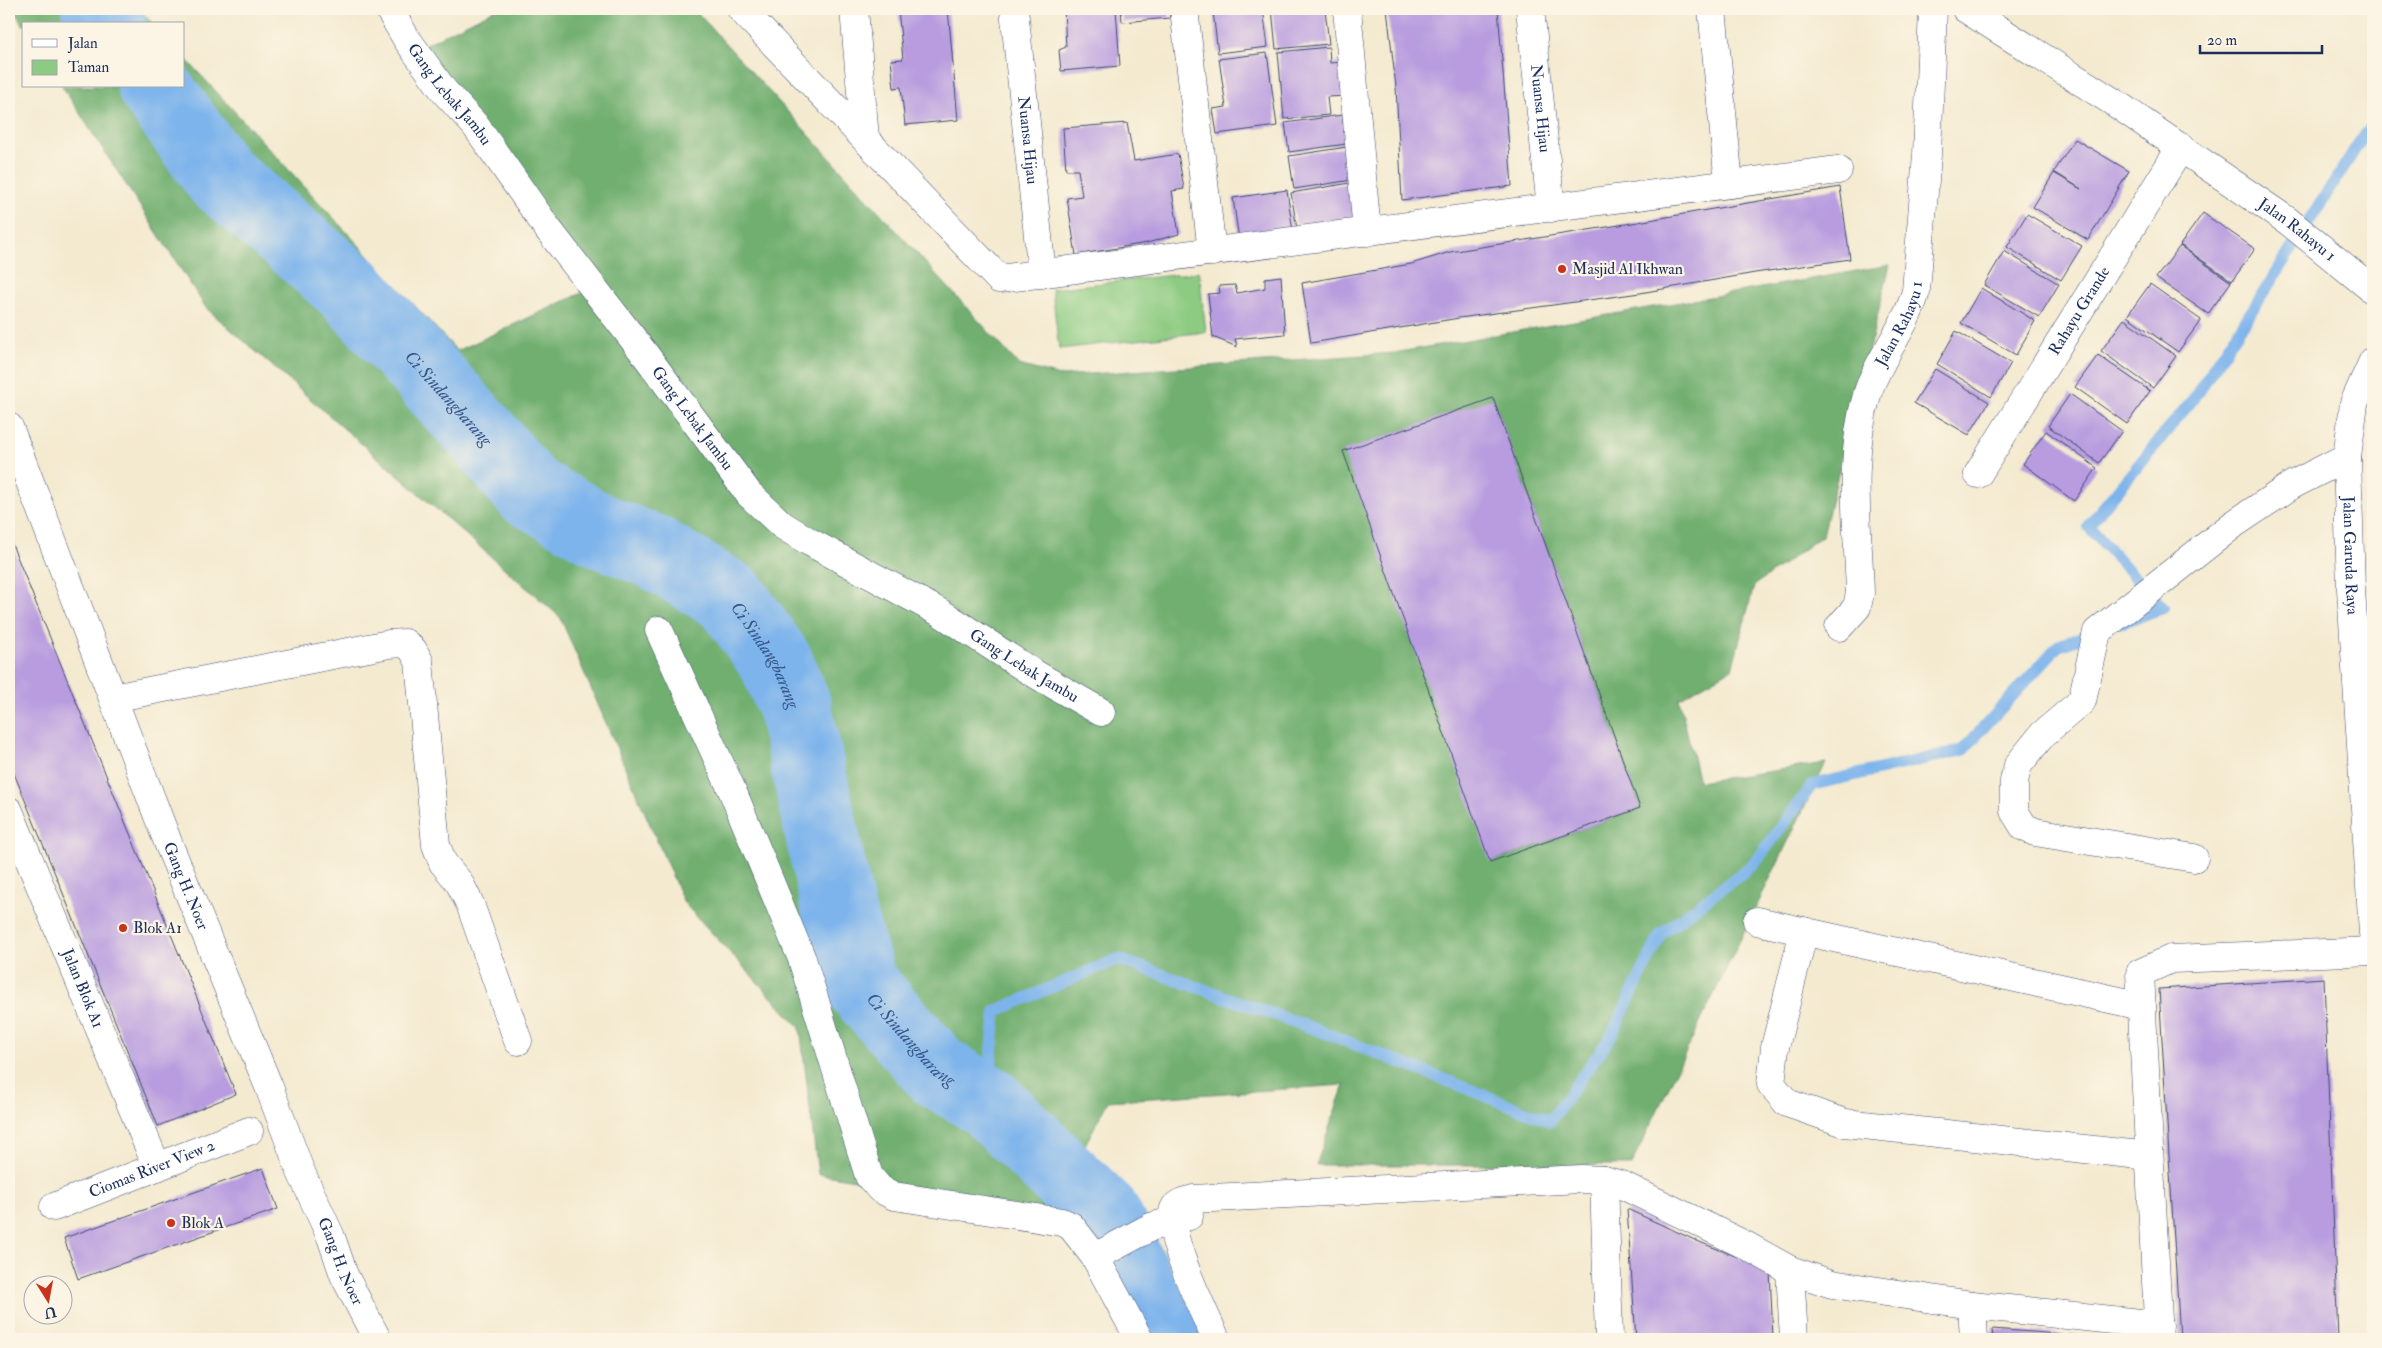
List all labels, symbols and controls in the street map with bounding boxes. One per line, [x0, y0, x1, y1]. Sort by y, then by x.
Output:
legend [22, 22, 185, 88]
scale bar [2200, 22, 2322, 54]
text: 20 m [2207, 31, 2237, 50]
text: Jalan [67, 34, 98, 54]
street label: Gang Lebak Jambu [403, 40, 496, 149]
text: Taman [68, 58, 109, 77]
street label: Nuansa Hijau [1526, 63, 1555, 153]
street label: Nuansa Hijau [1013, 95, 1042, 185]
street label: Jalan Rahayu 1 [2253, 193, 2340, 266]
place label: Masjid Al Ikhwan [1572, 259, 1683, 279]
marker: Masjid Al Ikhwan [1556, 263, 1568, 275]
street label: Rahayu Grande [2044, 263, 2114, 359]
street label: Jalan Rahayu 1 [1870, 281, 1927, 371]
water label: Ci Sindangbarang [400, 346, 498, 451]
street label: Gang Lebak Jambu [647, 362, 738, 474]
street label: Jalan Garuda Raya [2337, 495, 2363, 616]
water label: Ci Sindangbarang [725, 597, 806, 713]
street label: Gang Lebak Jambu [966, 624, 1082, 707]
street label: Gang H. Noer [159, 839, 213, 933]
place label: Blok A1 [133, 918, 182, 938]
marker: Blok A1 [117, 922, 129, 934]
street label: Jalan Blok A1 [56, 945, 108, 1031]
water label: Ci Sindangbarang [861, 988, 961, 1092]
street label: Ciomas River View 2 [86, 1135, 218, 1202]
place label: Blok A [181, 1213, 224, 1233]
street label: Gang H. Noer [313, 1214, 368, 1309]
marker: Blok A [165, 1217, 177, 1229]
north arrow [22, 1276, 72, 1326]
text: U [43, 1303, 58, 1322]

